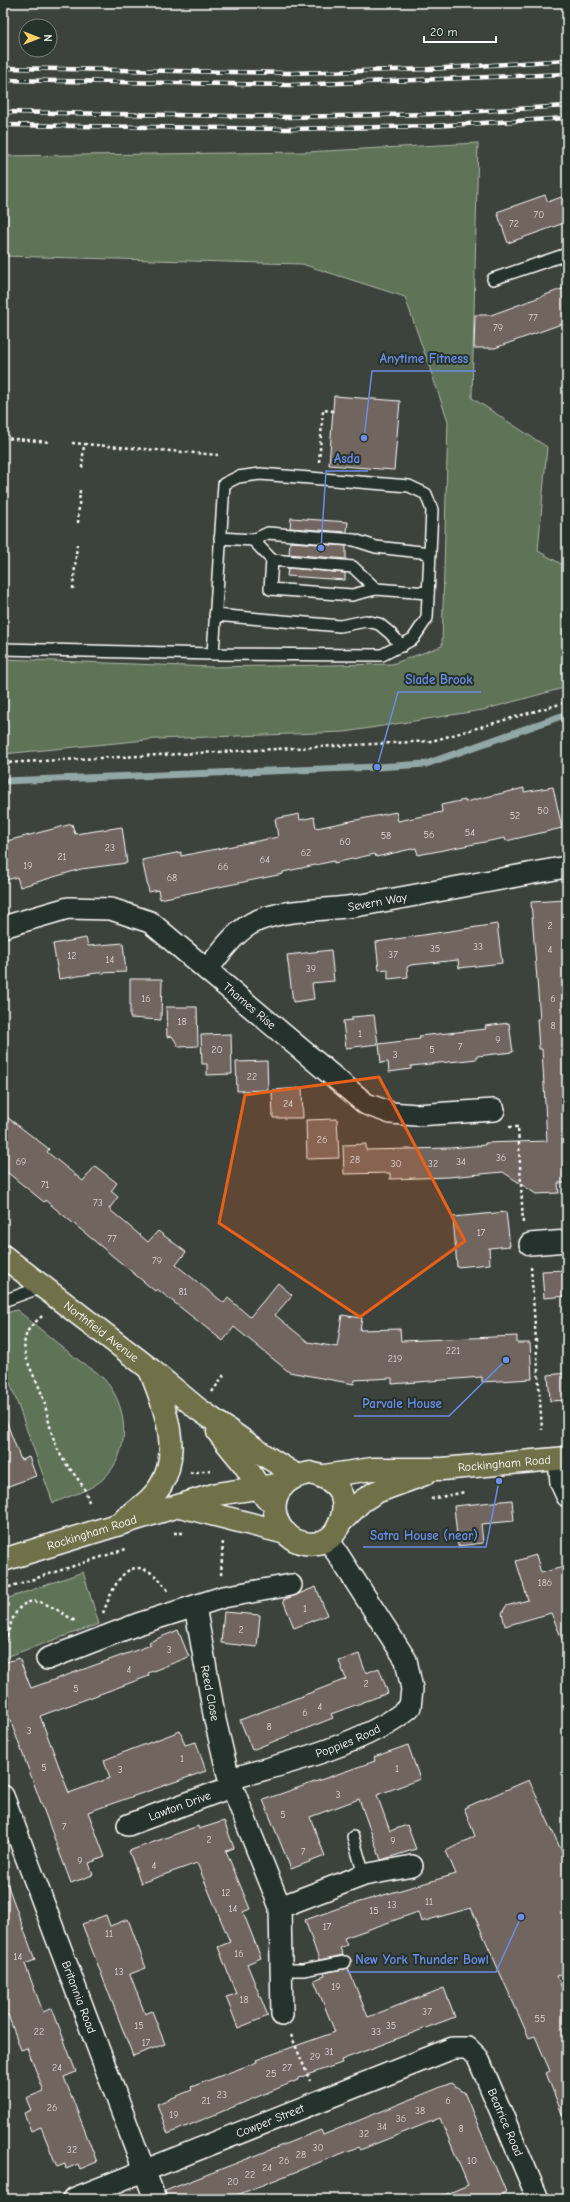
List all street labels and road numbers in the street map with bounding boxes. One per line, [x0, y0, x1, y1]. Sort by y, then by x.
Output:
street label: Severn Way [347, 890, 409, 914]
street label: Thames Rise [220, 980, 279, 1032]
street label: Northfield Avenue [61, 1298, 142, 1365]
street label: Rockingham Road [457, 1452, 551, 1475]
street label: Rockingham Road [45, 1512, 139, 1553]
street label: Reed Close [198, 1664, 222, 1722]
street label: Poppies Road [314, 1721, 383, 1761]
street label: Lawton Drive [147, 1788, 213, 1824]
street label: Britannia Road [59, 1959, 99, 2035]
street label: Beatrice Road [485, 2086, 526, 2158]
street label: Cowper Street [234, 2101, 307, 2141]

